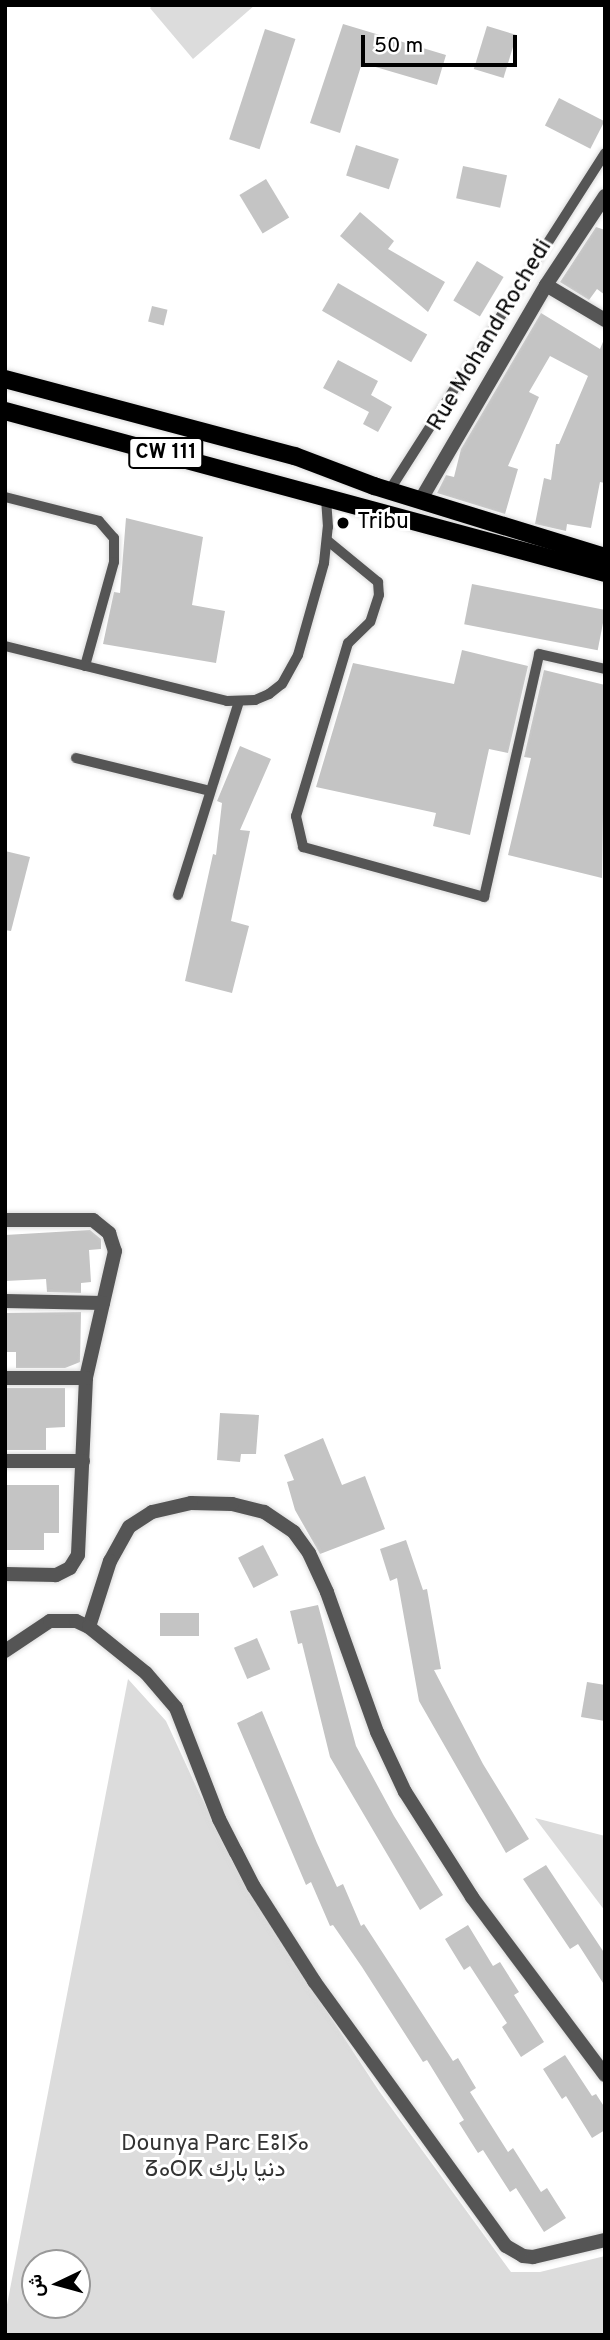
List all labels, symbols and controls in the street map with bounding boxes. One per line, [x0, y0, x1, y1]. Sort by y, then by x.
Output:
scale bar [365, 21, 521, 65]
text: 50 m [374, 33, 423, 60]
street label: Rue Mohand Rochedi [423, 235, 559, 437]
road number: CW 111 [128, 435, 204, 470]
place label: Tribu [357, 509, 409, 537]
marker: Tribu [335, 515, 351, 531]
park label: Dounya Parc ⴹⵓⵏⵢⴰ ⵒⴰⵔⴽ دنيا بارك [121, 2131, 309, 2185]
north arrow [21, 2249, 91, 2319]
text: ش [24, 2273, 50, 2298]

